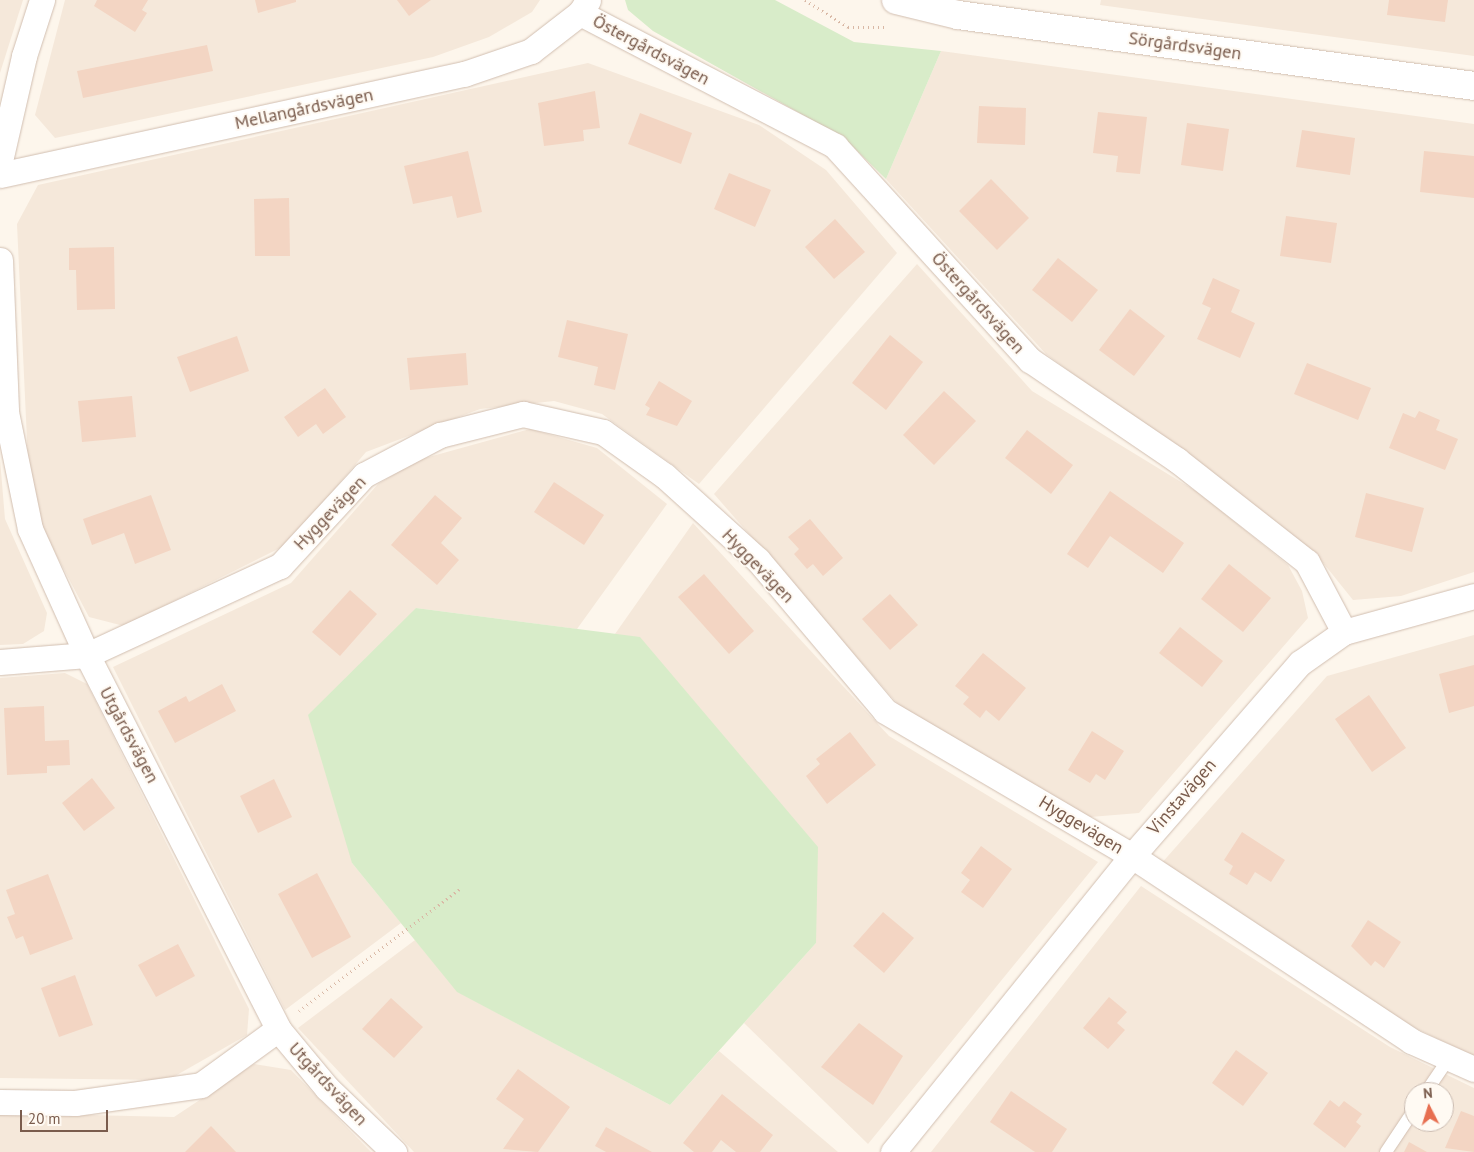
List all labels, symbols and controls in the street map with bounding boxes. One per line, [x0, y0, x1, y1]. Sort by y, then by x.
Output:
street label: Östergårdsvägen [589, 10, 713, 90]
street label: Sörgårdsvägen [1127, 27, 1243, 65]
street label: Mellangårdsvägen [233, 84, 375, 134]
street label: Östergårdsvägen [927, 248, 1029, 358]
street label: Hyggevägen [289, 471, 371, 555]
street label: Hyggevägen [717, 524, 799, 608]
street label: Utgårdsvägen [95, 683, 163, 787]
street label: Vinstavägen [1143, 755, 1221, 839]
street label: Hyggevägen [1035, 791, 1127, 859]
street label: Utgårdsvägen [284, 1038, 372, 1130]
north arrow [1404, 1082, 1454, 1132]
text: N [1422, 1084, 1433, 1102]
scale bar [22, 1100, 110, 1132]
text: 20 m [28, 1109, 61, 1128]

